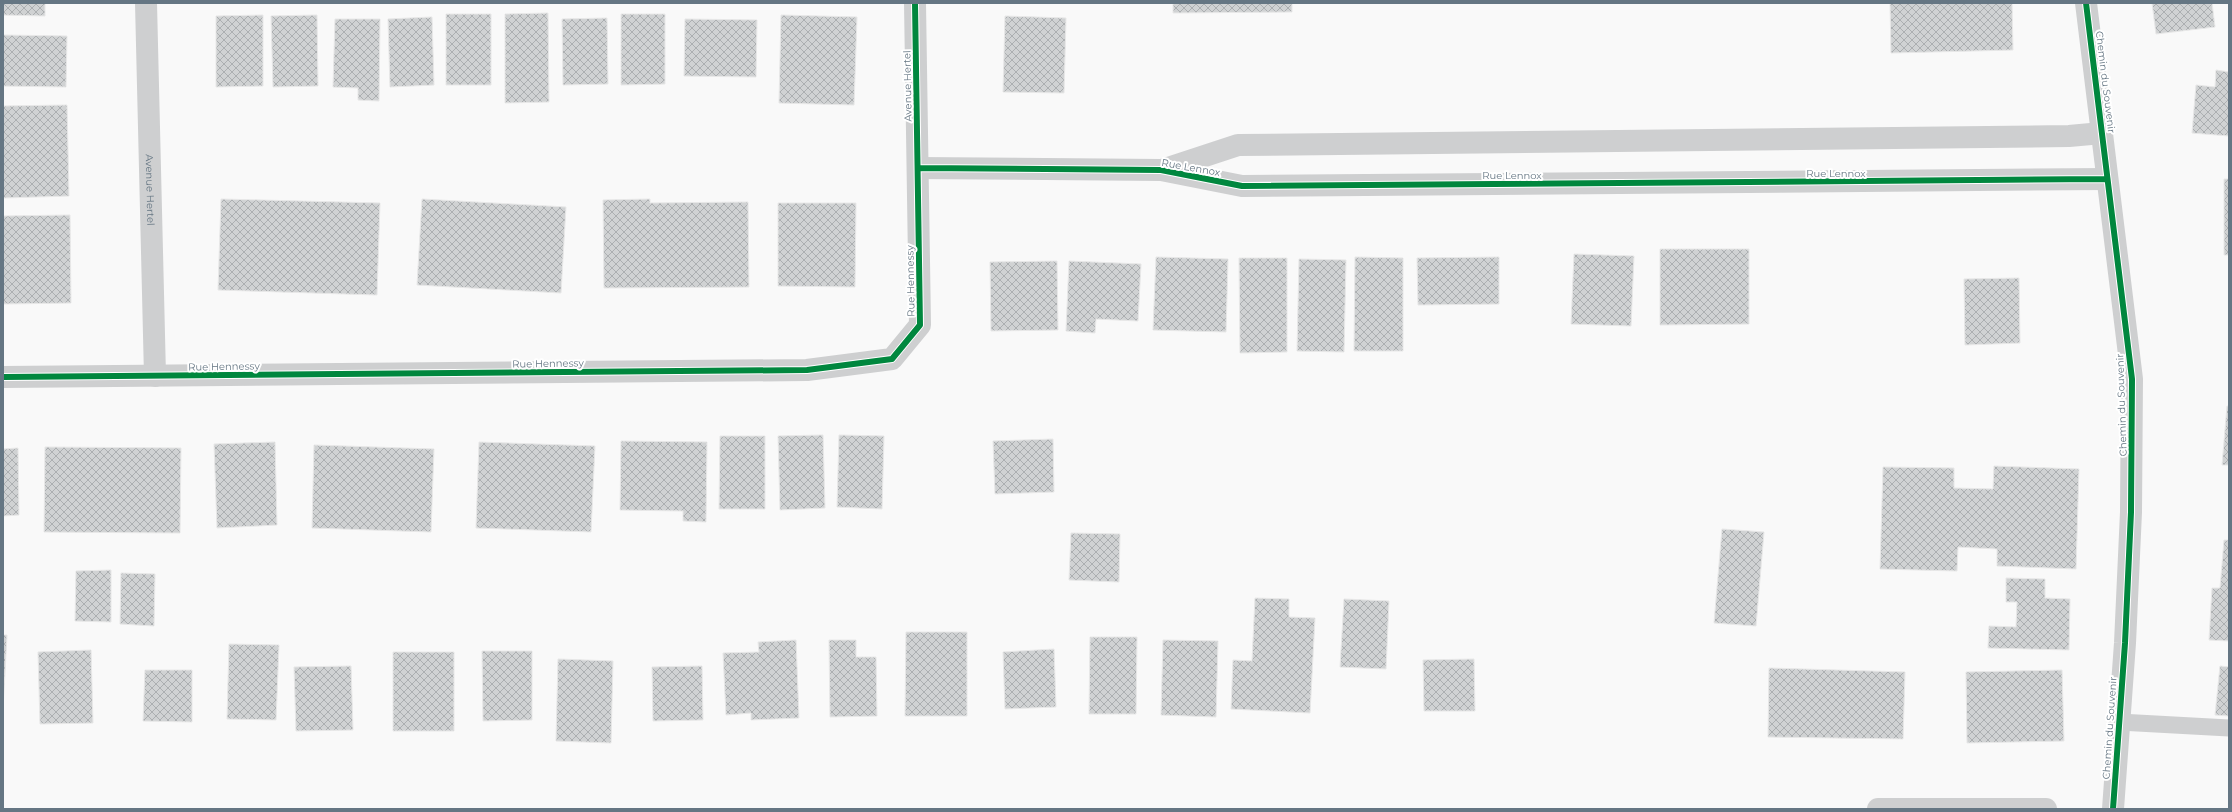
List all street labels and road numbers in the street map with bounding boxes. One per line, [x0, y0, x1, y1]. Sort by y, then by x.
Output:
street label: Chemin du Souvenir [2093, 30, 2118, 134]
street label: Avenue Hertel [900, 50, 915, 122]
street label: Avenue Hertel [143, 154, 157, 226]
street label: Rue Lennox [1161, 156, 1222, 179]
street label: Rue Lennox [1806, 167, 1866, 180]
street label: Rue Lennox [1482, 169, 1542, 182]
street label: Rue Hennessy [903, 245, 918, 317]
street label: Chemin du Souvenir [2113, 353, 2130, 456]
street label: Rue Hennessy [512, 356, 584, 371]
street label: Rue Hennessy [188, 359, 260, 374]
street label: Chemin du Souvenir [2099, 676, 2120, 780]

